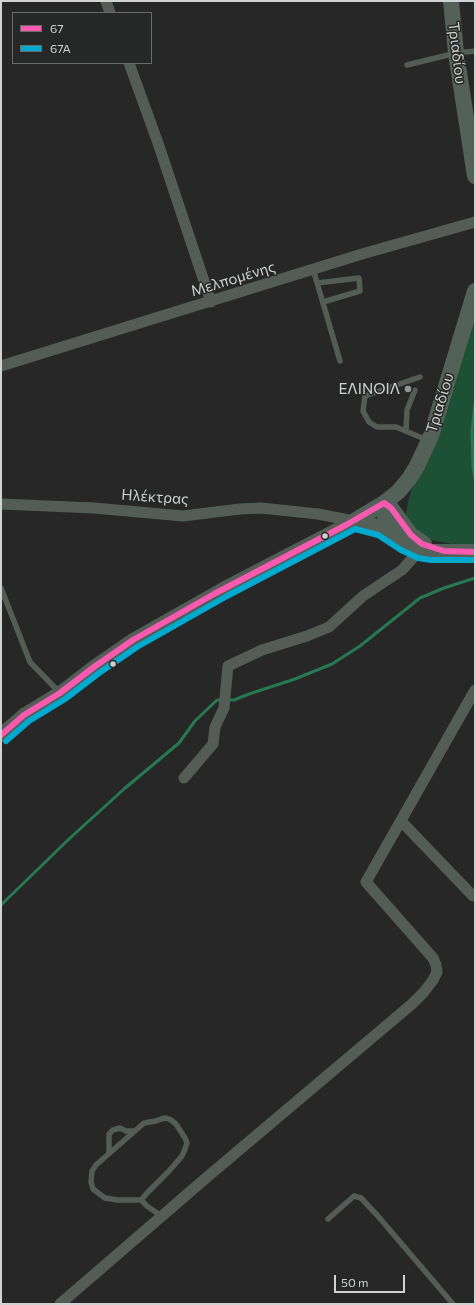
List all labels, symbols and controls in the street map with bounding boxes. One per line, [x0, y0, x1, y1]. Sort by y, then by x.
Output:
legend [12, 12, 152, 64]
text: 67 [50, 21, 64, 35]
street label: Τριαδίου [444, 21, 470, 85]
text: 67Α [50, 41, 71, 55]
street label: Μελπομένης [189, 258, 277, 300]
street label: Τριαδίου [422, 371, 458, 435]
place label: ΕΛΙΝΟΙΛ [338, 380, 400, 398]
marker: ΕΛΙΝΟΙΛ [403, 384, 413, 394]
street label: Ηλέκτρας [121, 486, 189, 508]
unlabelled marker [320, 531, 330, 541]
unlabelled marker [108, 659, 118, 669]
scale bar [336, 1267, 407, 1293]
text: 50 m [341, 1275, 369, 1289]

